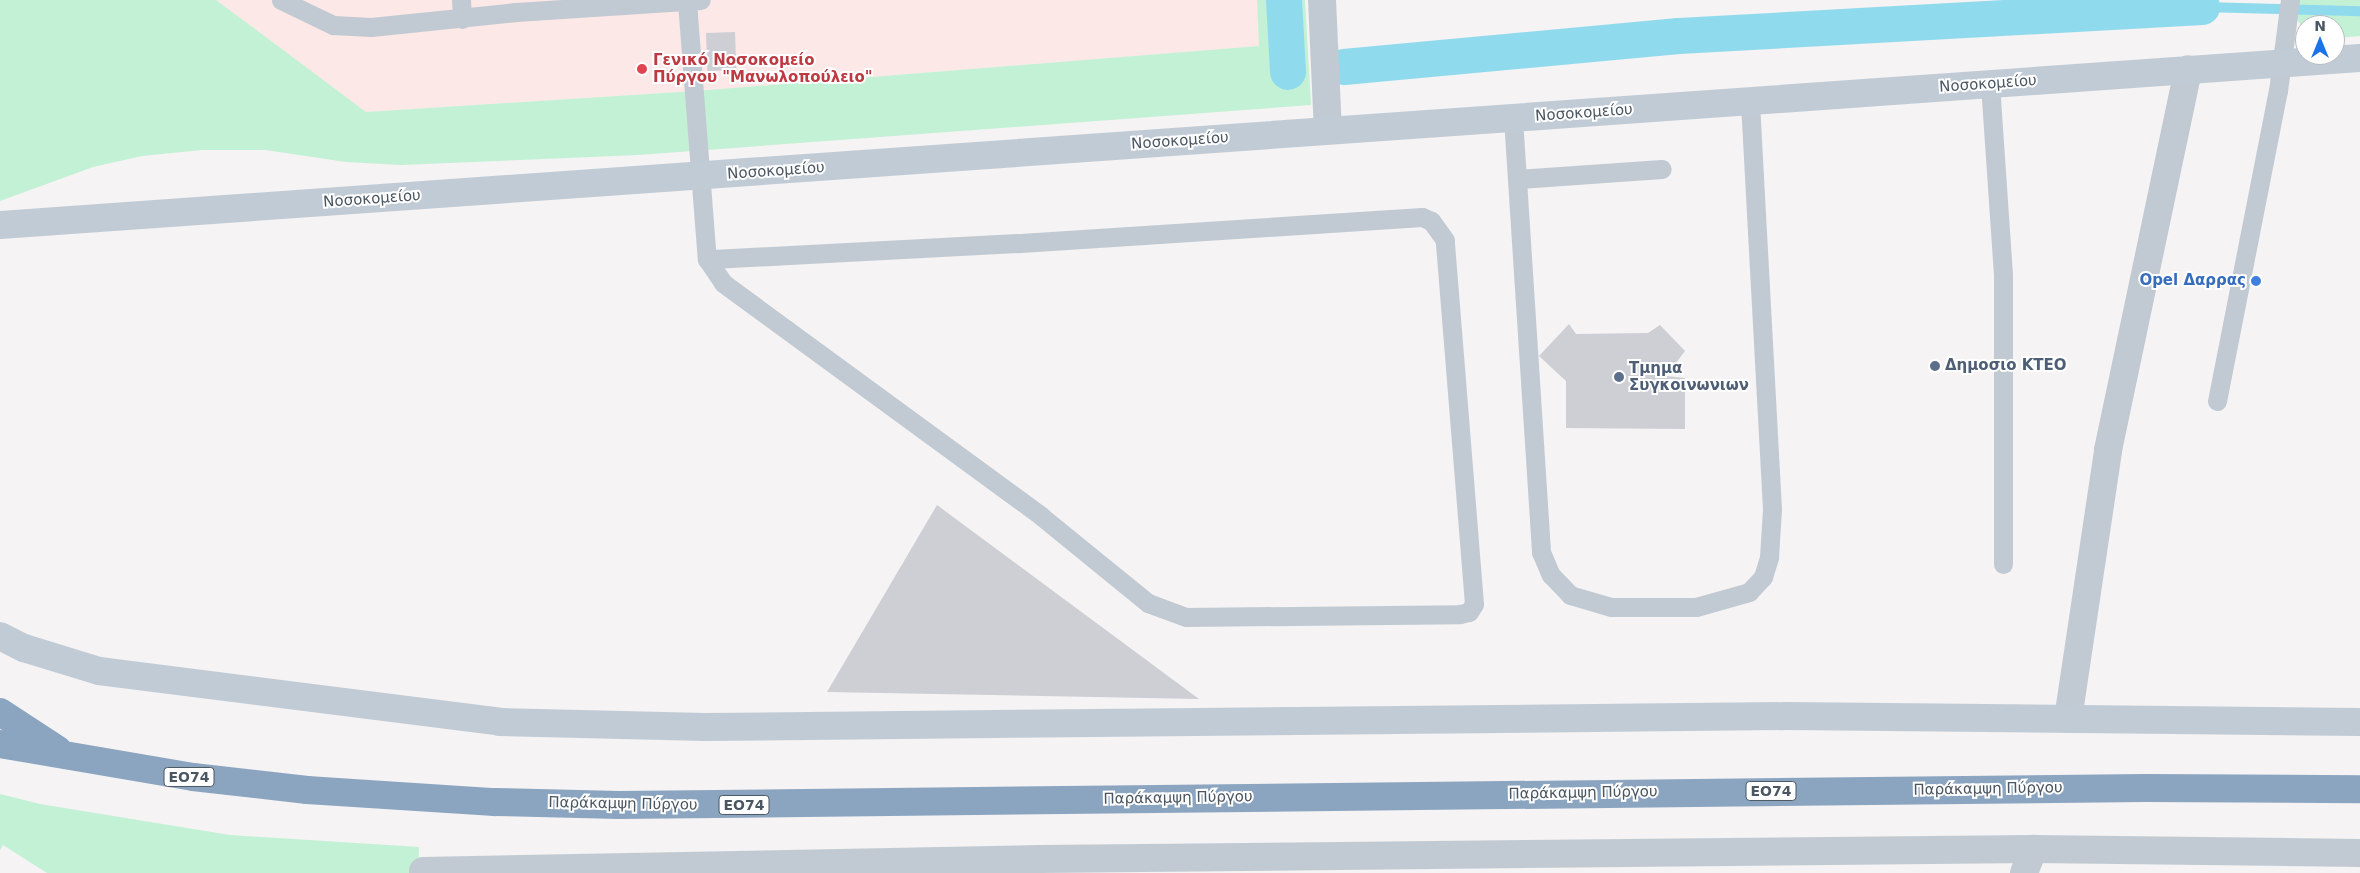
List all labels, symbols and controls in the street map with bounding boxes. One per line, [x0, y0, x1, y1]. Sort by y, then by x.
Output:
north arrow [2295, 15, 2345, 65]
text: N [2314, 18, 2326, 34]
place label: Γενικό Νοσοκομείο Πύργου "Μανωλοπούλειο" [653, 51, 872, 86]
marker: Γενικό Νοσοκομείο Πύργου "Μανωλοπούλειο" [635, 62, 649, 76]
street label: Νοσοκομείου [1939, 72, 2037, 96]
street label: Νοσοκομείου [1535, 101, 1633, 125]
street label: Νοσοκομείου [1131, 129, 1229, 153]
street label: Νοσοκομείου [727, 159, 825, 183]
street label: Νοσοκομείου [323, 187, 421, 211]
place label: Opel Δαρρας [2139, 272, 2246, 290]
marker: Opel Δαρρας [2250, 275, 2262, 287]
place label: Δημοσιο ΚΤΕΟ [1945, 357, 2067, 375]
place label: Τμημα Συγκοινωνιων [1629, 359, 1749, 394]
marker: Δημοσιο ΚΤΕΟ [1929, 360, 1941, 372]
marker: Τμημα Συγκοινωνιων [1613, 371, 1625, 383]
road number: ΕΟ74 [163, 766, 215, 789]
road number: ΕΟ74 [1745, 779, 1797, 802]
street label: Παράκαμψη Πύργου [1913, 779, 2063, 799]
street label: Παράκαμψη Πύργου [1508, 783, 1658, 803]
street label: Παράκαμψη Πύργου [1103, 788, 1253, 808]
street label: Παράκαμψη Πύργου [548, 794, 698, 814]
road number: ΕΟ74 [718, 794, 770, 816]

